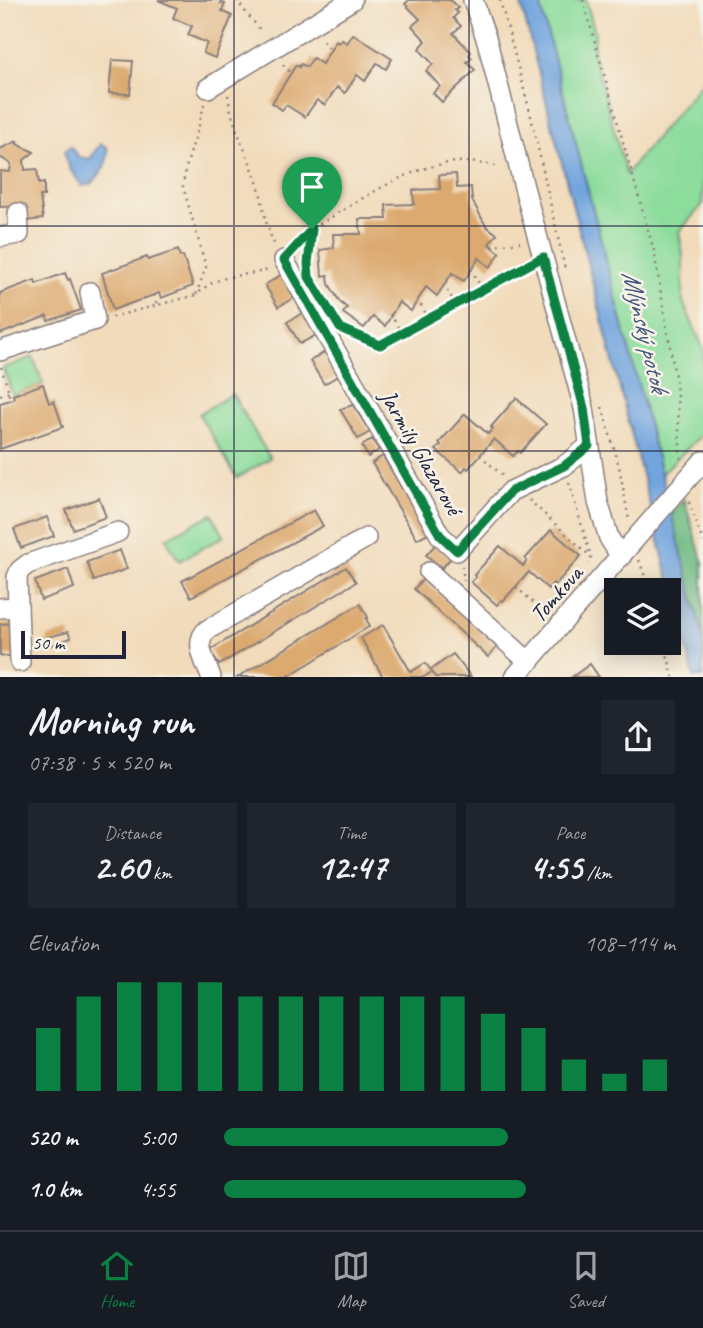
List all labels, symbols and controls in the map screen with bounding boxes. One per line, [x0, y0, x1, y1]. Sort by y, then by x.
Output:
pin [282, 157, 342, 229]
icon: arrive [293, 168, 331, 206]
water label: Mlýnský potok [614, 267, 677, 400]
street label: Jarmily Glazarové [373, 383, 471, 524]
street label: Tomkova [523, 558, 590, 629]
map controls [604, 578, 681, 655]
button: layers [604, 578, 681, 655]
scale bar [21, 628, 126, 660]
text: 50 m [32, 631, 64, 655]
text: Morning run [28, 698, 194, 745]
button: share [601, 700, 675, 774]
text: 07:38 · 5 × 520 m [28, 748, 171, 777]
text: Distance [104, 821, 161, 845]
text: Time [337, 821, 366, 845]
text: Pace [556, 821, 585, 845]
text: 2.60 [93, 845, 148, 890]
text: 12:47 [317, 845, 386, 890]
text: 4:55 [529, 845, 582, 890]
text: km [148, 861, 172, 885]
text: /km [582, 861, 612, 885]
text: Elevation [28, 929, 99, 958]
text: 108–114 m [584, 929, 675, 958]
text: 520 m [28, 1123, 77, 1152]
text: 5:00 [140, 1123, 176, 1152]
text: 1.0 km [28, 1175, 82, 1204]
text: 4:55 [140, 1175, 176, 1204]
tab: Home [98, 1247, 136, 1313]
tab: Map [332, 1247, 370, 1313]
tab: Saved [567, 1247, 605, 1313]

